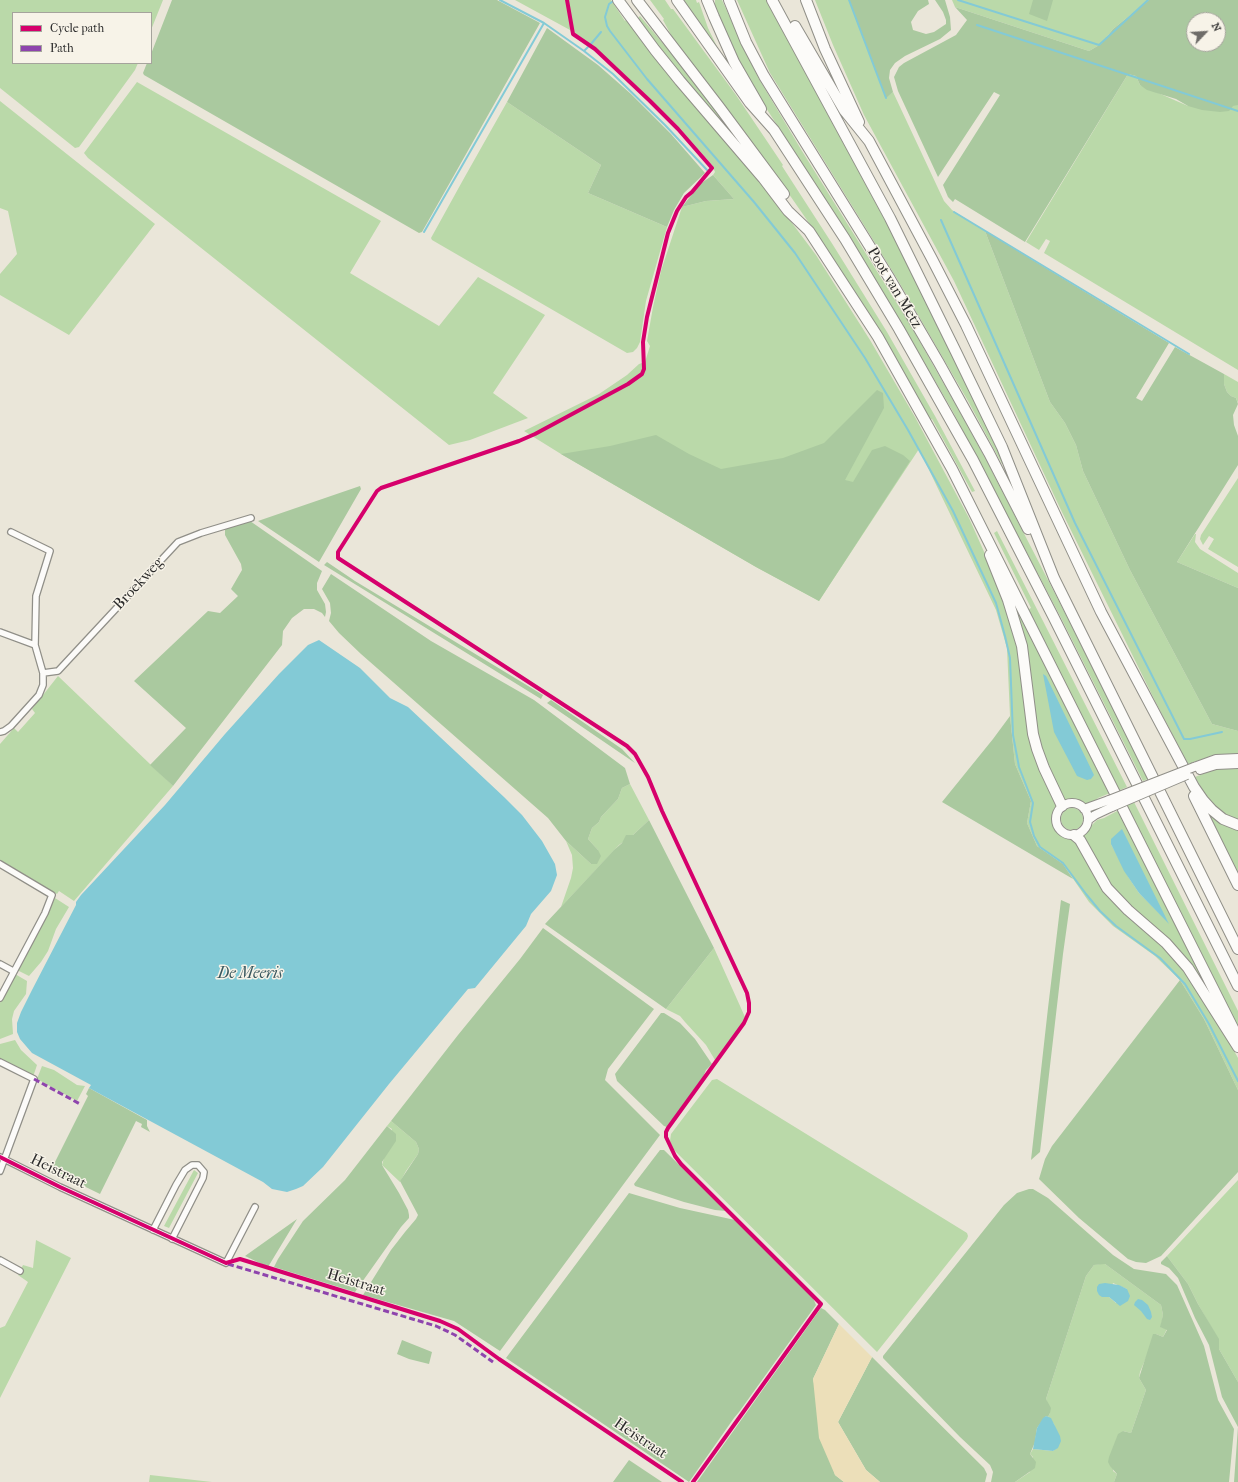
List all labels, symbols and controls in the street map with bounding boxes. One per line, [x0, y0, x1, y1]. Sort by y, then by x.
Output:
legend [12, 12, 152, 64]
north arrow [1186, 12, 1226, 52]
text: Cycle path [50, 21, 104, 35]
text: N [1209, 21, 1224, 34]
text: Path [50, 41, 74, 55]
street label: Poot van Metz [863, 244, 925, 332]
street label: Broekweg [110, 554, 168, 614]
water label: De Meeris [217, 964, 283, 984]
street label: Heistraat [27, 1151, 89, 1193]
street label: Heistraat [325, 1266, 387, 1300]
street label: Heistraat [610, 1415, 670, 1463]

